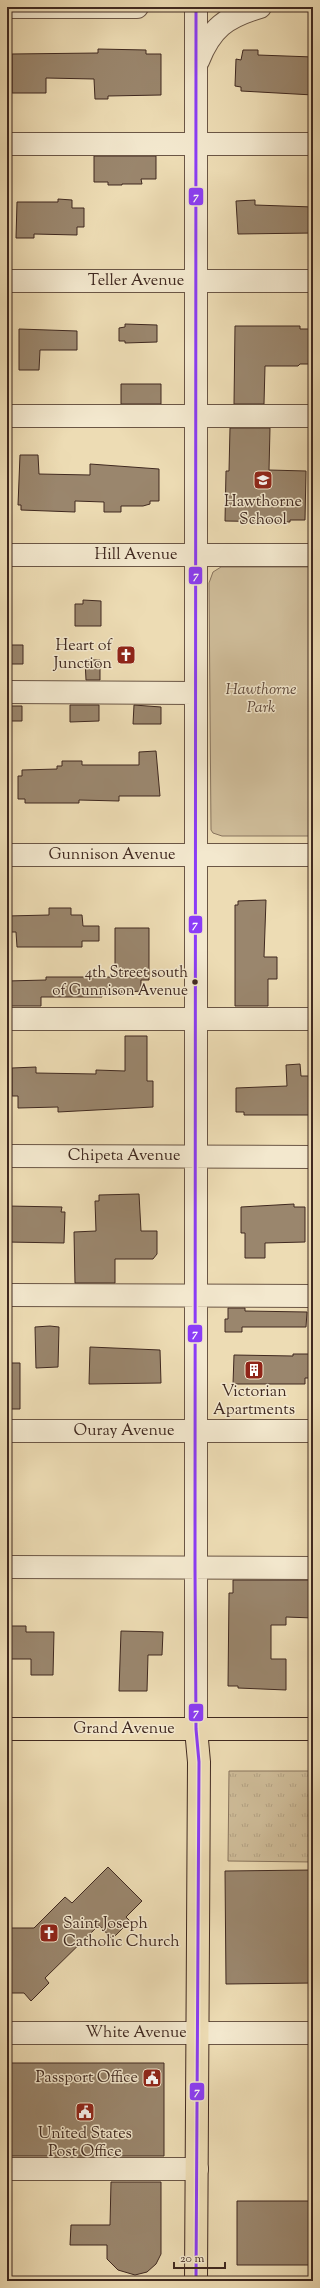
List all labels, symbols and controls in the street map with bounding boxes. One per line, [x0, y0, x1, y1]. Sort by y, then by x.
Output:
line badge: 7 [188, 187, 204, 206]
text: 7 [193, 189, 199, 205]
street label: Teller Avenue [88, 270, 184, 293]
school or university icon: Hawthorne School [252, 469, 274, 491]
place label: Hawthorne School [224, 491, 302, 532]
street label: Hill Avenue [95, 544, 178, 567]
line badge: 7 [188, 566, 203, 585]
text: 7 [193, 568, 199, 584]
place label: Heart of Junction [53, 635, 113, 676]
church icon: Heart of Junction [115, 644, 137, 666]
park label: Hawthorne Park [226, 679, 296, 720]
street label: Gunnison Avenue [48, 844, 176, 867]
line badge: 7 [188, 915, 203, 934]
text: 7 [192, 917, 198, 933]
place label: 4th Street south of Gunnison Avenue [52, 963, 188, 1002]
marker: 4th Street south of Gunnison Avenue [190, 977, 200, 987]
street label: Chipeta Avenue [68, 1145, 180, 1168]
line badge: 7 [187, 1324, 203, 1343]
text: 7 [192, 1326, 198, 1342]
building icon: Victorian Apartments [243, 1359, 265, 1381]
place label: Victorian Apartments [213, 1381, 295, 1422]
street label: Ouray Avenue [74, 1420, 174, 1443]
line badge: 7 [188, 1703, 204, 1722]
text: 7 [193, 1705, 199, 1721]
street label: Grand Avenue [73, 1718, 175, 1741]
place label: Saint Joseph Catholic Church [63, 1913, 180, 1954]
church icon: Saint Joseph Catholic Church [38, 1922, 60, 1944]
street label: White Avenue [85, 2022, 187, 2045]
place label: Passport Office [36, 2067, 138, 2090]
public building icon: Passport Office [141, 2067, 163, 2089]
line badge: 7 [189, 2082, 205, 2101]
text: 7 [194, 2084, 200, 2100]
public building icon: United States Post Office [74, 2101, 96, 2123]
place label: United States Post Office [38, 2123, 132, 2164]
scale bar [174, 2244, 225, 2270]
text: 20 m [180, 2250, 205, 2268]

